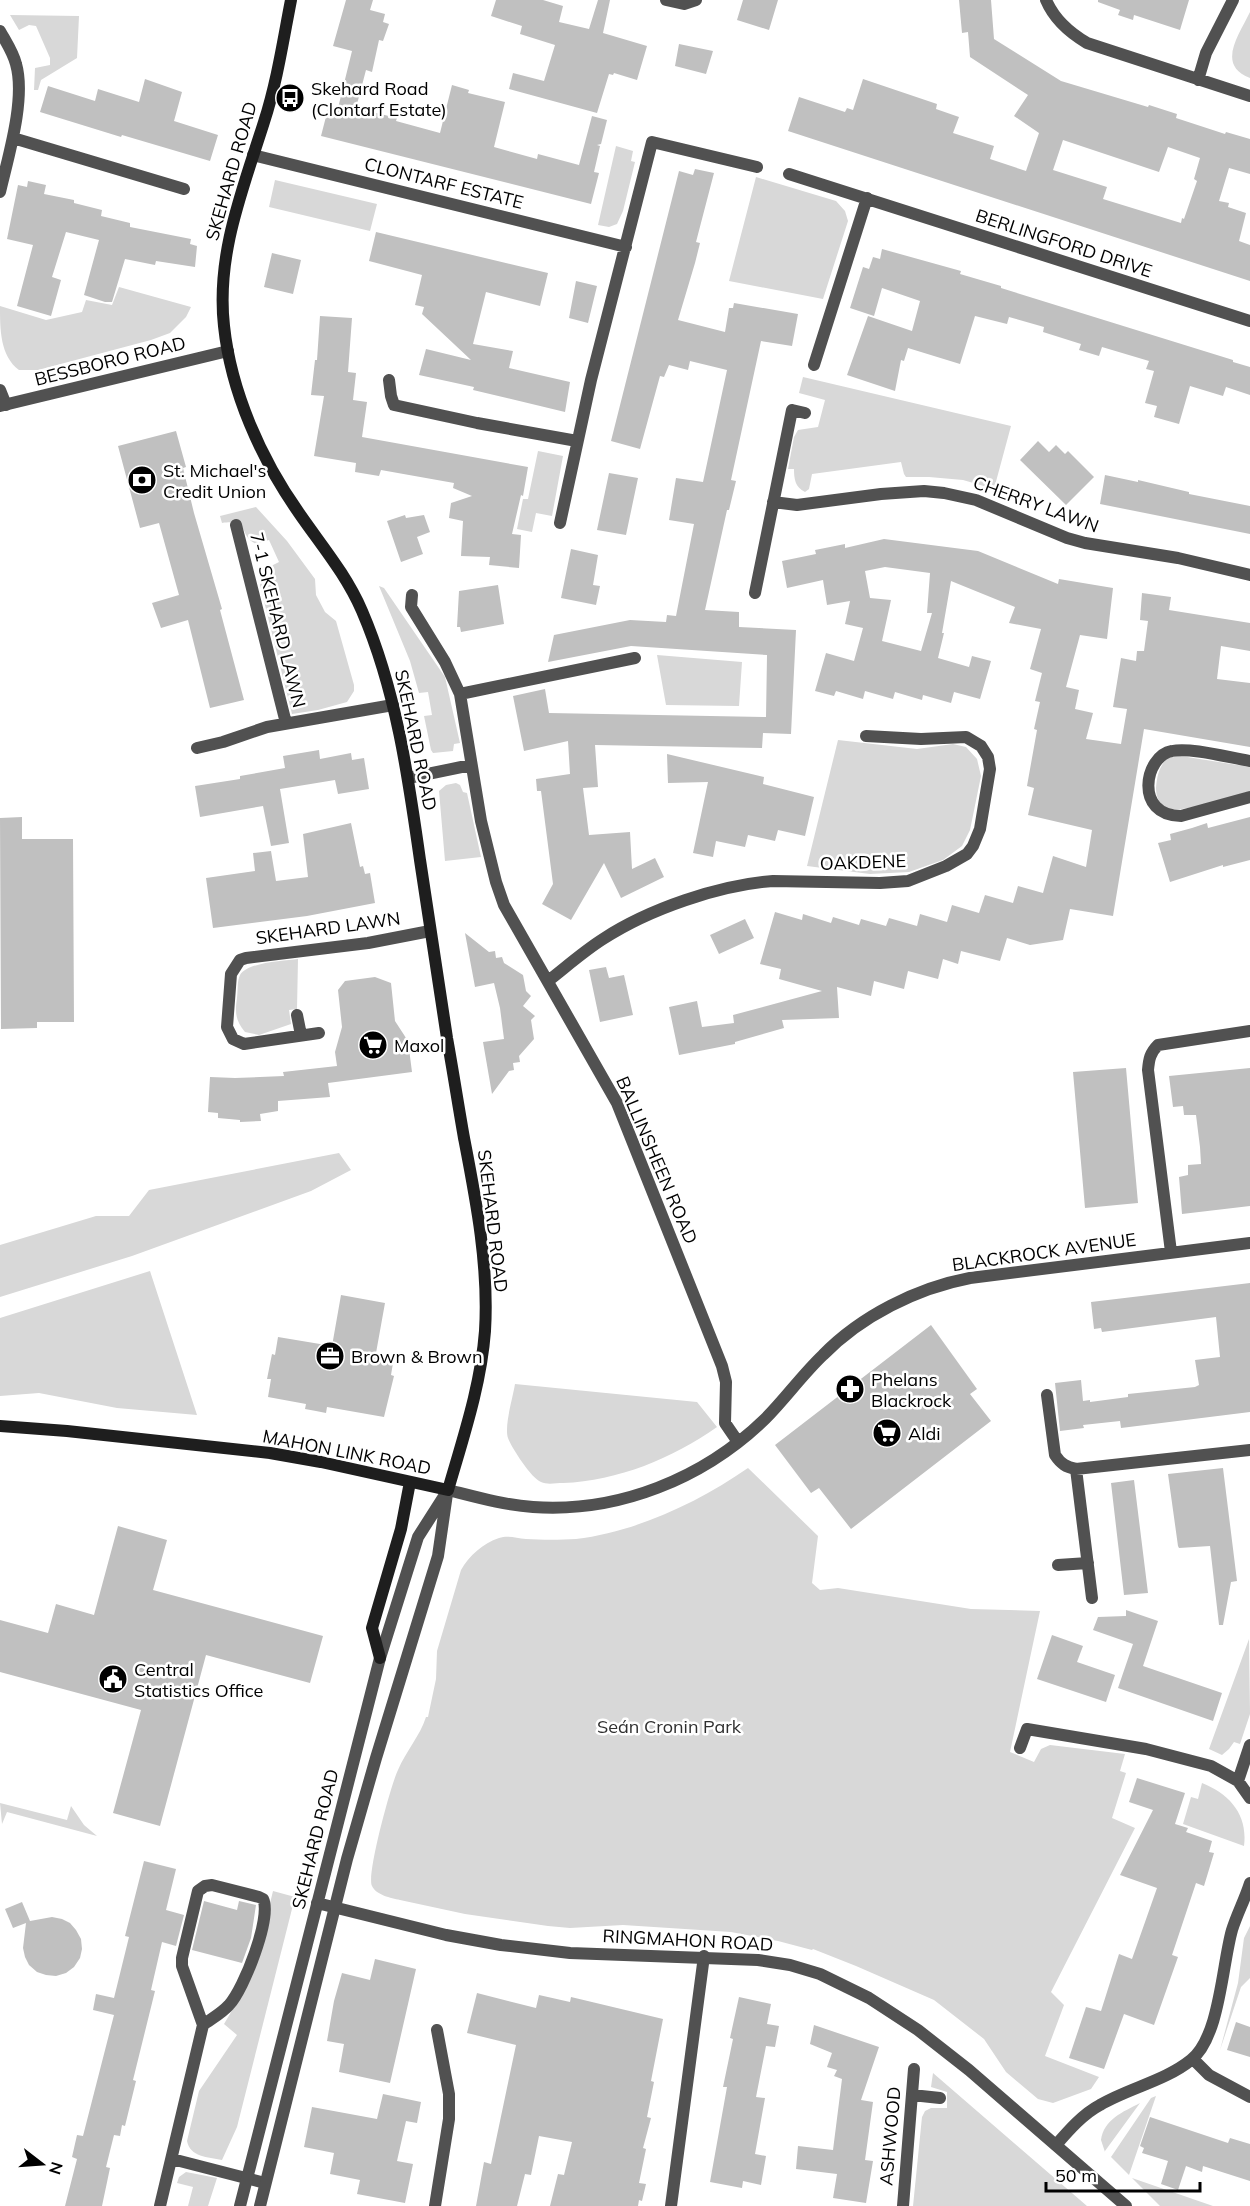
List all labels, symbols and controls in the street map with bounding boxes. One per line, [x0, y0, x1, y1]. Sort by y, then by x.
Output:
place label: Skehard Road (Clontarf Estate) [311, 77, 447, 121]
bus stop icon: Skehard Road (Clontarf Estate) [274, 82, 306, 114]
street label: SKEHARD ROAD [200, 99, 262, 243]
street label: CLONTARF ESTATE [362, 152, 526, 214]
street label: BERLINGFORD DRIVE [973, 204, 1155, 282]
street label: BESSBORO ROAD [32, 331, 188, 391]
place label: St. Michael's Credit Union [163, 459, 267, 503]
bank icon: St. Michael's Credit Union [126, 464, 158, 496]
street label: CHERRY LAWN [970, 471, 1102, 537]
street label: 7-1 SKEHARD LAWN [245, 530, 311, 710]
street label: SKEHARD ROAD [390, 667, 442, 813]
street label: OAKDENE [819, 849, 907, 875]
street label: SKEHARD LAWN [254, 906, 402, 950]
supermarket icon: Maxol [357, 1029, 389, 1061]
place label: Maxol [394, 1034, 444, 1057]
street label: BALLINSHEEN ROAD [611, 1073, 703, 1247]
street label: SKEHARD ROAD [473, 1148, 513, 1294]
street label: BLACKROCK AVENUE [950, 1228, 1138, 1276]
office icon: Brown & Brown [314, 1340, 346, 1372]
place label: Brown & Brown [351, 1345, 482, 1368]
place label: Phelans Blackrock [871, 1368, 952, 1412]
pharmacy icon: Phelans Blackrock [834, 1373, 866, 1405]
supermarket icon: Aldi [871, 1417, 903, 1449]
place label: Aldi [908, 1422, 941, 1445]
street label: MAHON LINK ROAD [261, 1424, 433, 1480]
place label: Central Statistics Office [134, 1658, 263, 1702]
public building icon: Central Statistics Office [97, 1663, 129, 1695]
park label: Seán Cronin Park [597, 1715, 742, 1738]
street label: SKEHARD ROAD [286, 1767, 344, 1911]
street label: RINGMAHON ROAD [602, 1924, 774, 1956]
street label: ASHWOOD [874, 2086, 906, 2186]
north arrow [12, 2134, 72, 2194]
scale bar [1046, 2155, 1200, 2193]
text: N [45, 2160, 68, 2177]
text: 50 m [1055, 2164, 1097, 2187]

